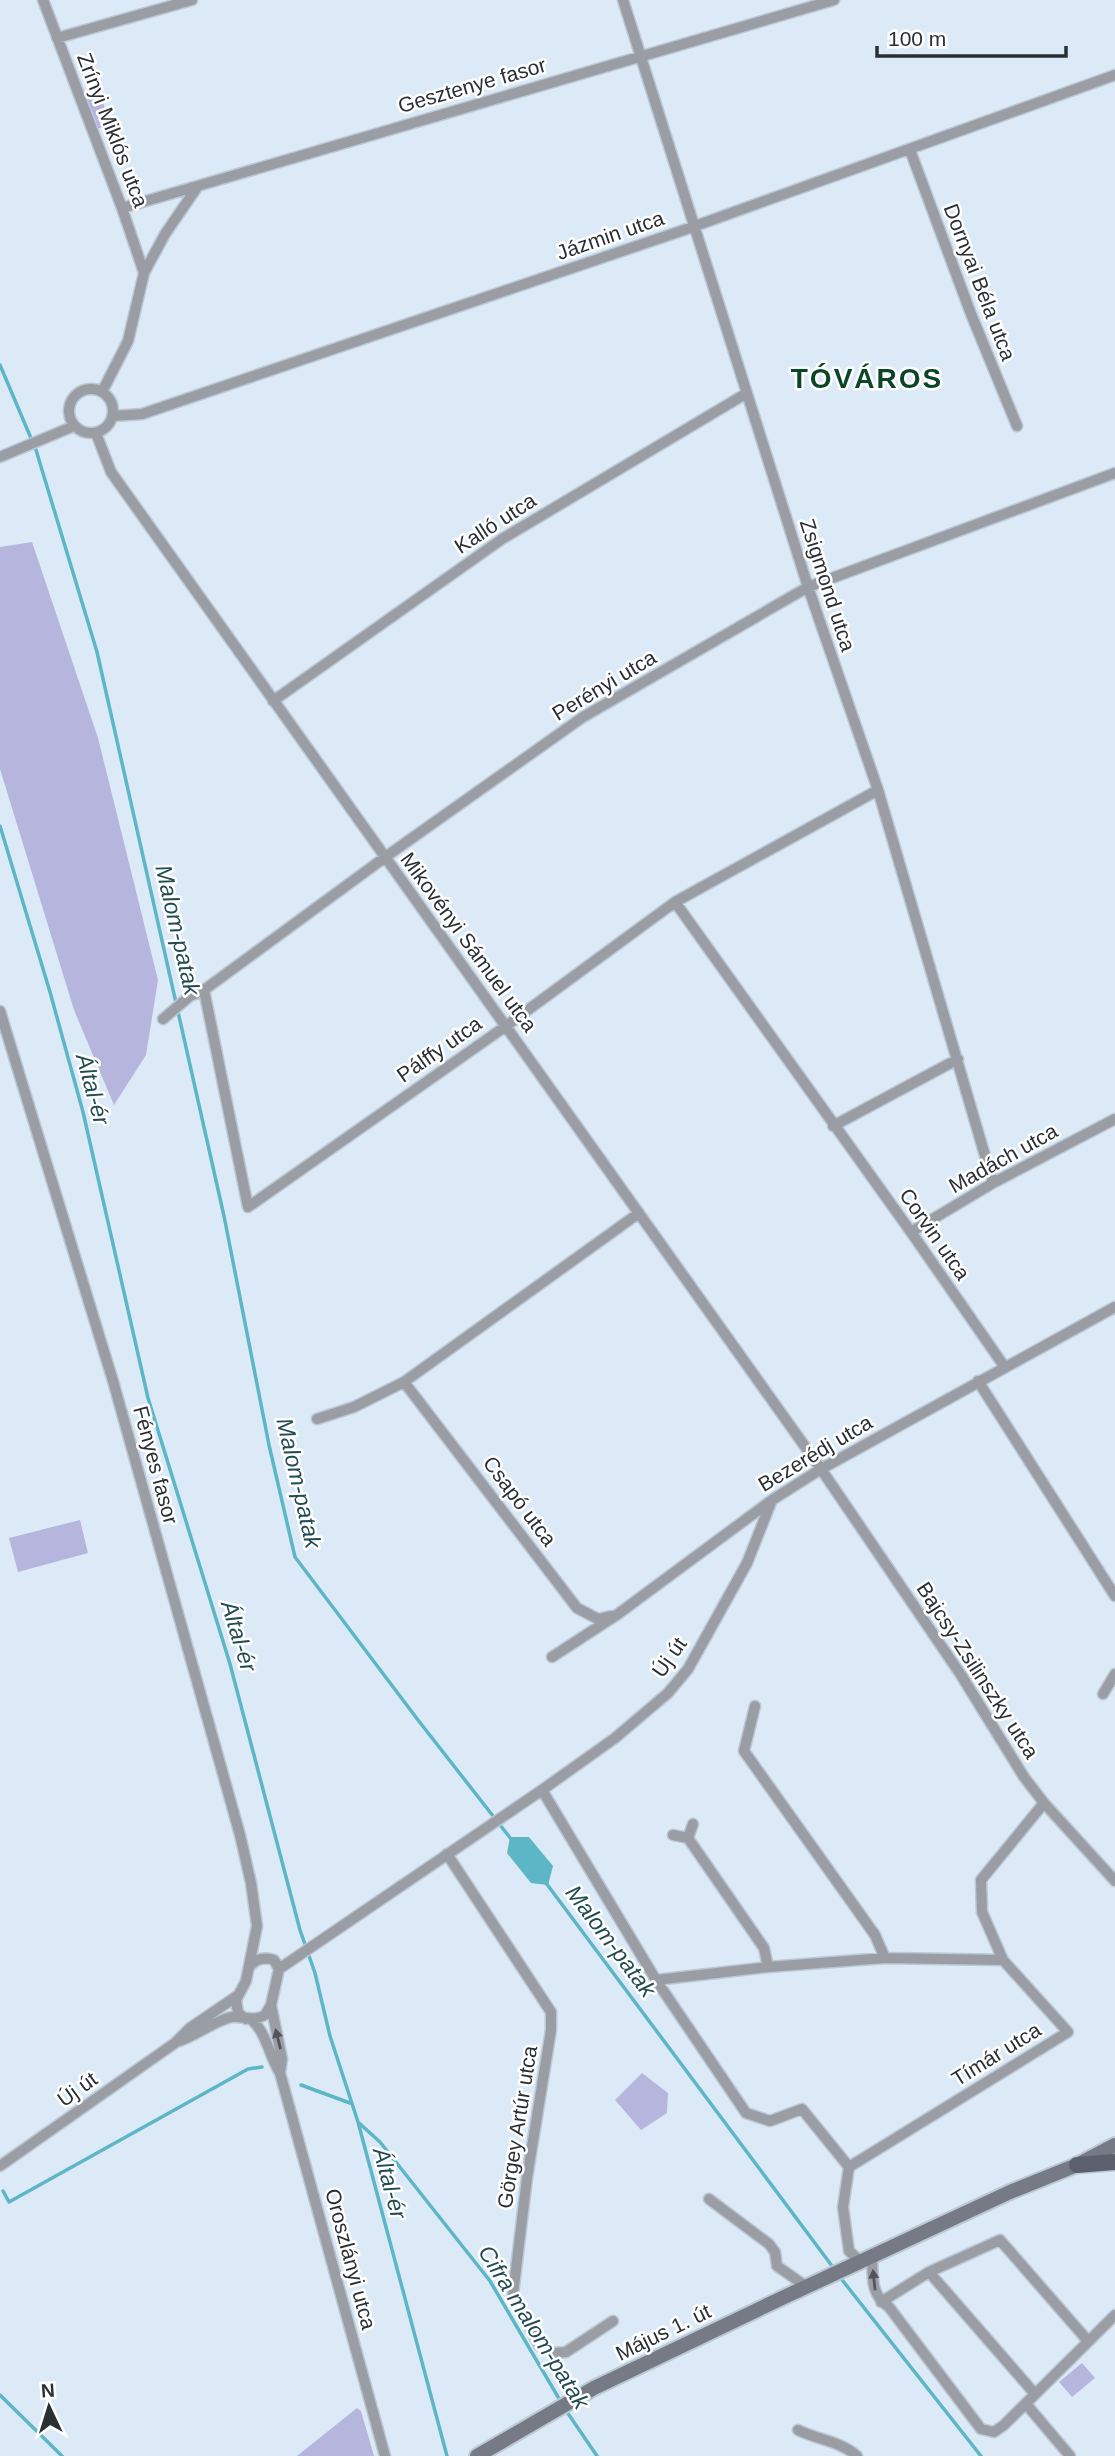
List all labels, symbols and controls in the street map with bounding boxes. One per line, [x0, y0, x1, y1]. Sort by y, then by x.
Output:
scale bar [877, 14, 1066, 58]
text: 100 m [888, 27, 946, 50]
street label: Zrínyi Miklós utca [73, 50, 153, 211]
street label: Gesztenye fasor [395, 53, 549, 117]
street label: Dornyai Béla utca [940, 201, 1021, 364]
street label: Jázmin utca [553, 206, 667, 264]
district label: TÓVÁROS [791, 363, 943, 394]
street label: Kalló utca [450, 488, 540, 558]
street label: Zsigmond utca [796, 516, 860, 654]
street label: Perényi utca [548, 645, 660, 725]
street label: Mikovényi Sámuel utca [396, 848, 542, 1036]
water label: Malom-patak [150, 862, 206, 999]
street label: Pálffy utca [392, 1011, 486, 1086]
water label: Által-ér [71, 1049, 115, 1129]
street label: Madách utca [945, 1119, 1061, 1197]
street label: Corvin utca [895, 1184, 975, 1284]
street label: Fényes fasor [129, 1403, 183, 1527]
street label: Bezerédj utca [754, 1410, 876, 1496]
water label: Malom-patak [271, 1415, 327, 1552]
street label: Csapó utca [479, 1452, 561, 1551]
street label: Bajcsy-Zsilinszky utca [912, 1578, 1044, 1763]
water label: Által-ér [216, 1596, 262, 1676]
street label: Új út [647, 1633, 691, 1681]
water label: Malom-patak [561, 1880, 662, 2003]
street label: Tímár utca [947, 2017, 1045, 2090]
one-way arrow [272, 2028, 283, 2050]
street label: Görgey Artúr utca [493, 2044, 541, 2210]
street label: Új út [53, 2067, 101, 2111]
water label: Által-ér [368, 2143, 412, 2223]
street label: Oroszlányi utca [321, 2186, 381, 2332]
water label: Cifra malom-patak [473, 2240, 596, 2415]
one-way arrow [868, 2269, 879, 2291]
street label: Május 1. út [612, 2299, 714, 2365]
north arrow [14, 2372, 84, 2442]
text: N [40, 2380, 55, 2401]

